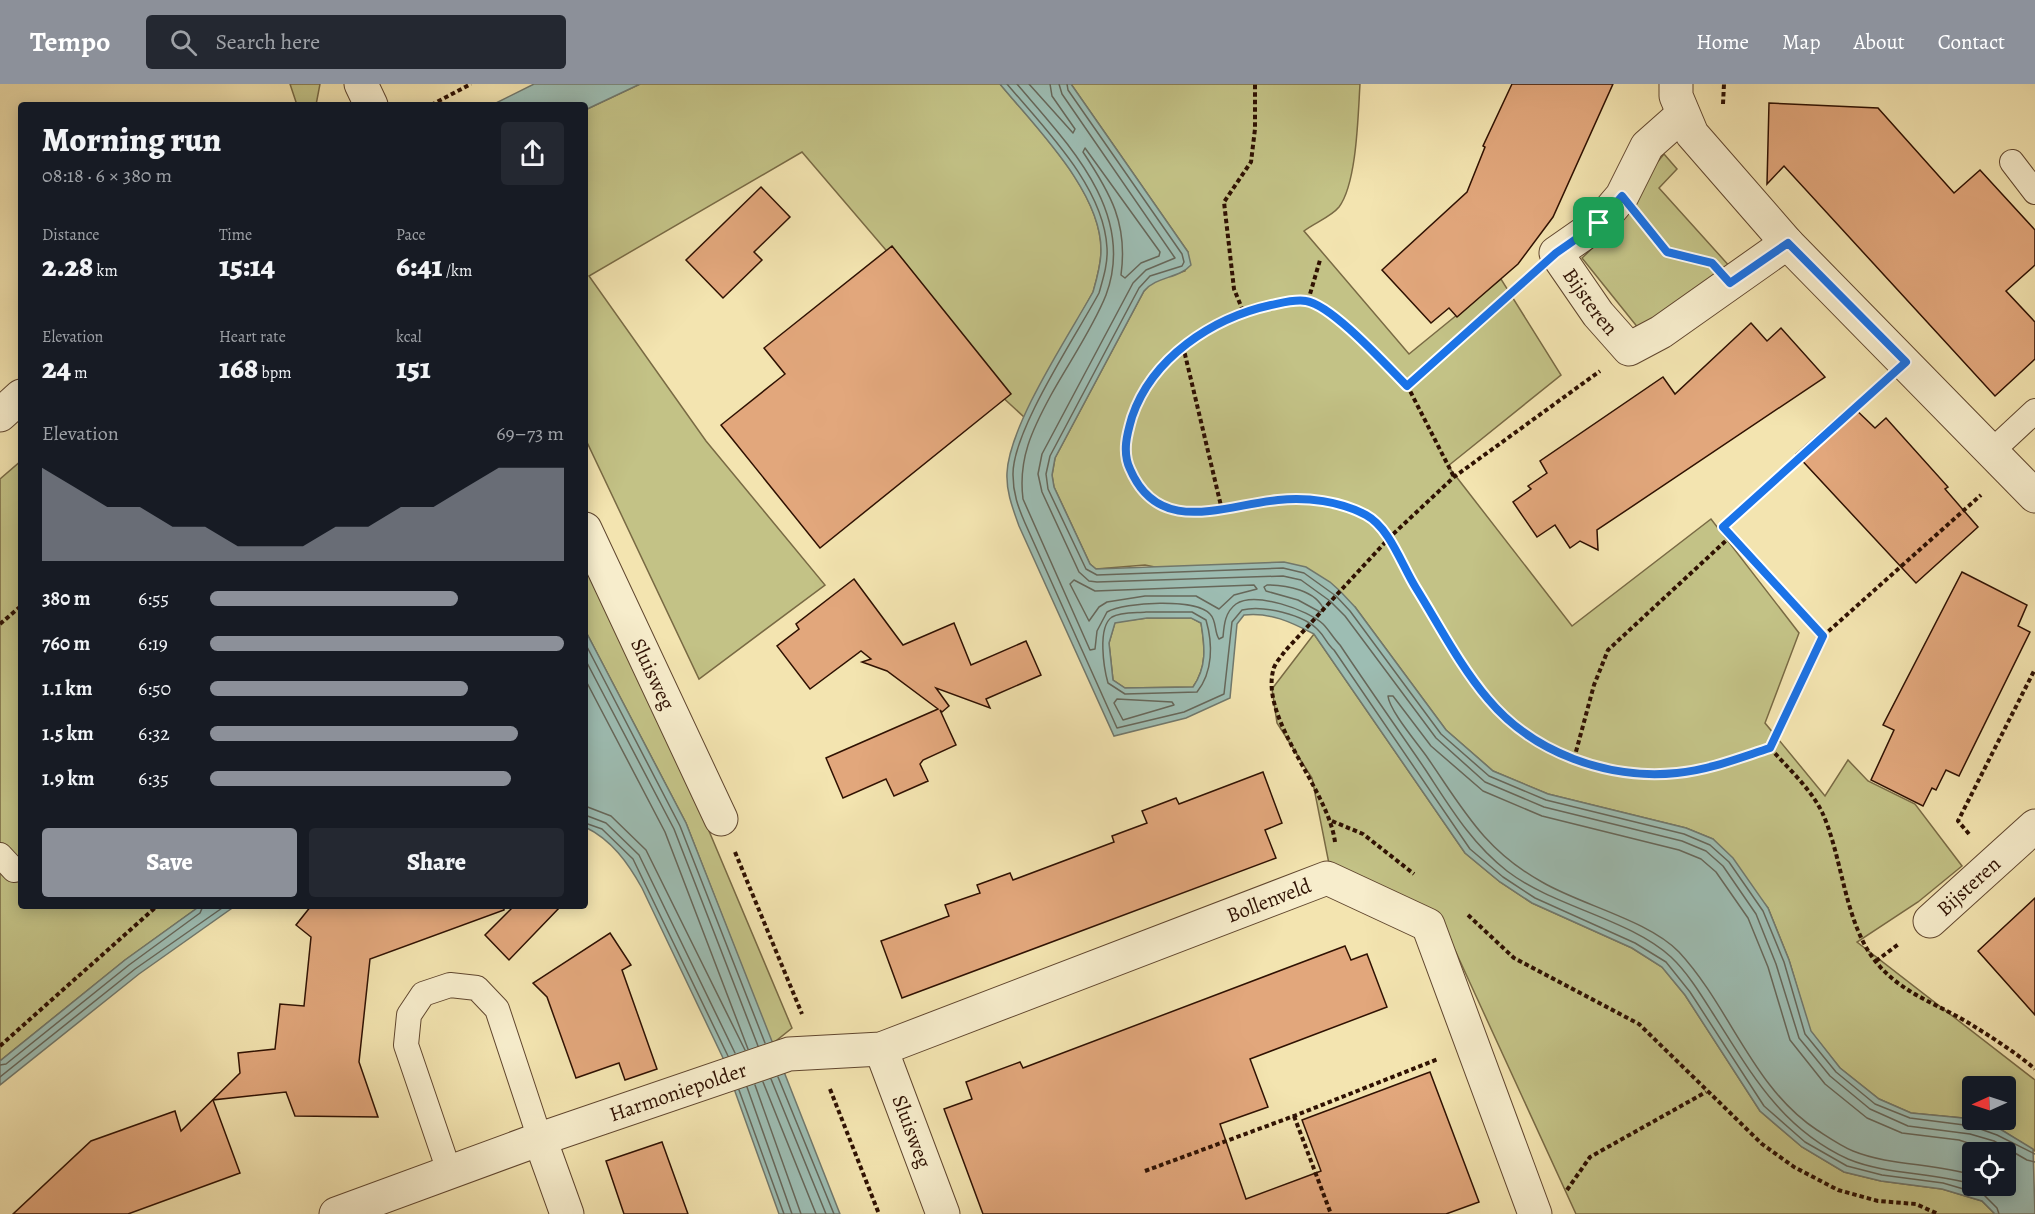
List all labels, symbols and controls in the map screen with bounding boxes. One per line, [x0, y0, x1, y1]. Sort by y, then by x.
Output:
search box [146, 15, 566, 69]
text: Tempo [30, 23, 110, 61]
icon: search [167, 26, 200, 59]
text: Search here [215, 27, 320, 57]
text: Home [1696, 28, 1749, 56]
text: Map [1782, 28, 1820, 56]
text: About [1853, 28, 1905, 56]
text: Contact [1938, 28, 2005, 56]
text: Morning run [42, 117, 221, 162]
button: share [501, 122, 564, 185]
text: 08:18 · 6 × 380 m [42, 162, 172, 189]
pin [1573, 197, 1624, 248]
icon: arrive [1582, 206, 1615, 239]
text: Distance [42, 224, 99, 246]
text: Time [219, 224, 252, 246]
text: Pace [396, 224, 426, 246]
text: 2.28 [42, 246, 93, 286]
text: 15:14 [219, 246, 275, 286]
text: 6:41 [396, 246, 443, 286]
text: km [93, 260, 118, 282]
text: /km [443, 260, 472, 282]
street label: Bijsteren [1556, 262, 1624, 341]
text: Elevation [42, 326, 103, 348]
text: Heart rate [219, 326, 286, 348]
text: kcal [396, 326, 422, 348]
text: 24 [42, 348, 71, 388]
text: 168 [219, 348, 258, 388]
text: 151 [396, 348, 431, 388]
text: m [71, 362, 88, 384]
text: bpm [258, 362, 291, 384]
text: Elevation [42, 420, 119, 447]
text: 69–73 m [496, 420, 564, 447]
text: 380 m [42, 585, 91, 612]
text: 6:55 [138, 585, 169, 612]
text: 760 m [42, 630, 90, 657]
text: 6:19 [138, 630, 168, 657]
street label: Sluisweg [624, 633, 682, 715]
text: 1.1 km [42, 675, 92, 702]
text: 6:50 [138, 675, 171, 702]
text: 1.5 km [42, 720, 94, 747]
text: 6:32 [138, 720, 170, 747]
text: 1.9 km [42, 765, 95, 792]
text: 6:35 [138, 765, 169, 792]
button: Save [42, 828, 297, 897]
button: Share [309, 828, 564, 897]
street label: Bijsteren [1931, 850, 2007, 922]
street label: Bollenveld [1223, 871, 1316, 929]
street label: Harmoniepolder [605, 1056, 750, 1128]
north arrow [1962, 1076, 2016, 1130]
map controls [1962, 1076, 2016, 1196]
street label: Sluisweg [885, 1091, 939, 1172]
button: locate [1962, 1142, 2016, 1196]

